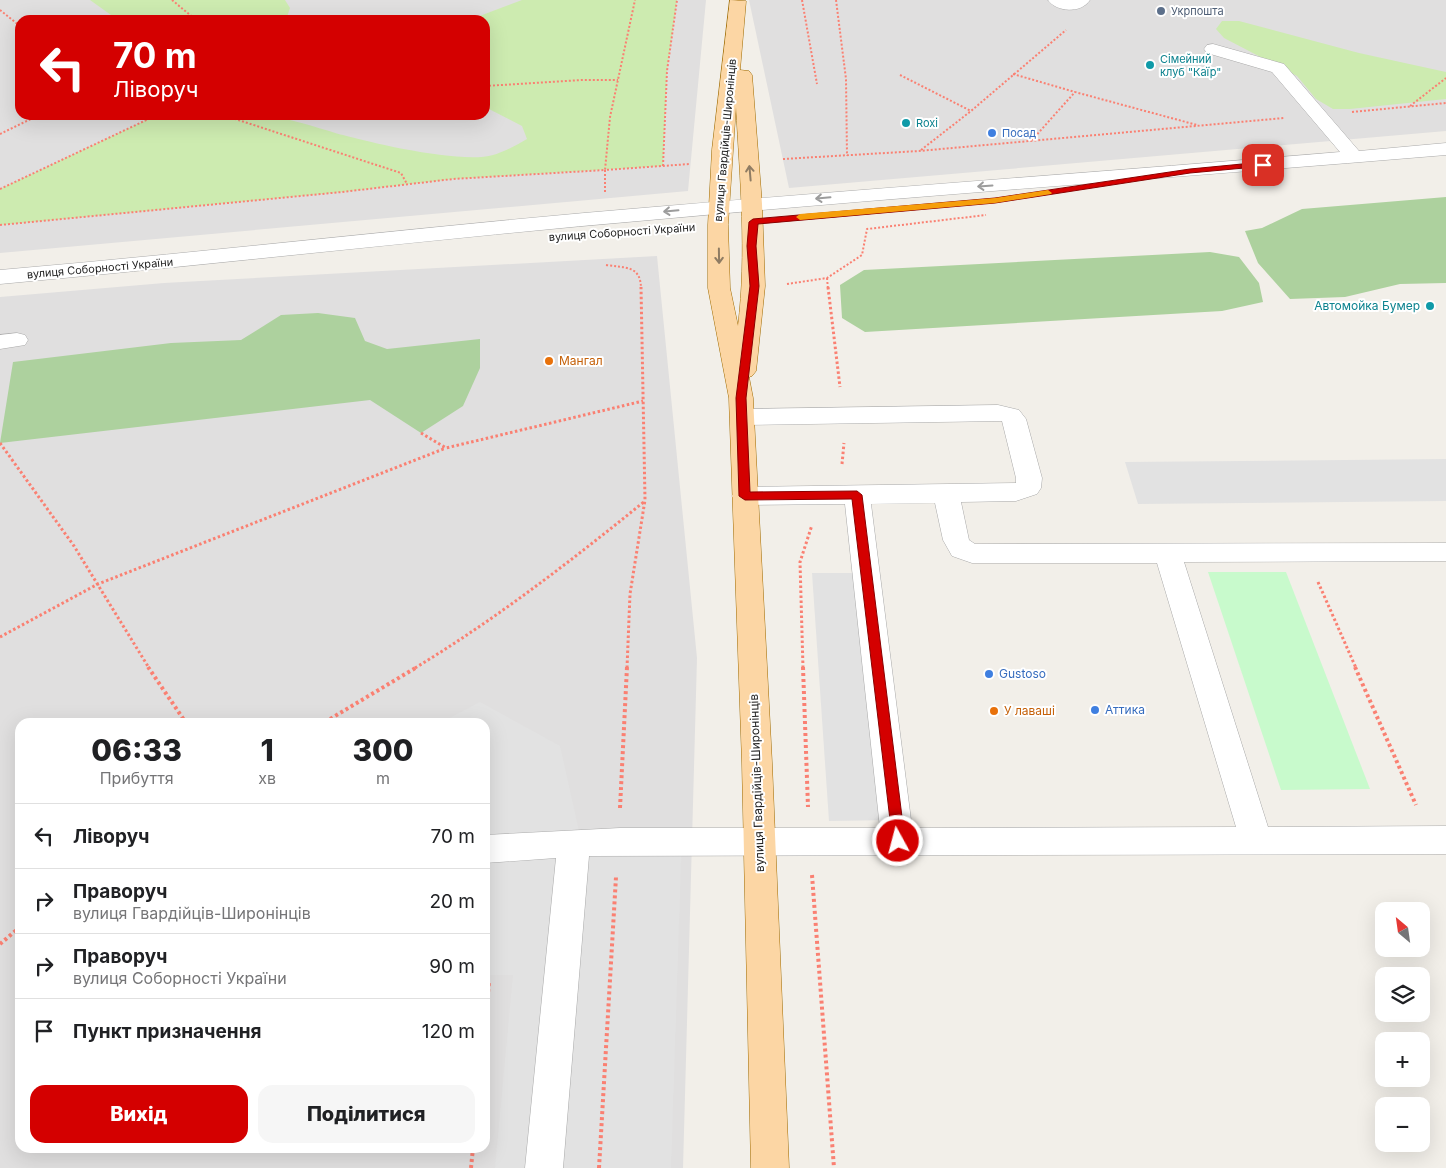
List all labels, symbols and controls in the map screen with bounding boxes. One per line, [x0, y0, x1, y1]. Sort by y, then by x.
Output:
place label: Укрпошта [1171, 4, 1224, 18]
marker: Укрпошта [1155, 5, 1167, 17]
text: 70 m [113, 34, 197, 76]
icon: left [30, 35, 95, 100]
place label: Сімейний клуб "Каїр" [1160, 52, 1221, 79]
street label: вулиця Гвардійців-Широнінців [711, 58, 739, 222]
marker: Сімейний клуб "Каїр" [1144, 59, 1156, 71]
text: Ліворуч [113, 76, 198, 102]
place label: Roxi [916, 116, 938, 130]
marker: Roxi [900, 117, 912, 129]
place label: Посад [1002, 126, 1036, 140]
marker: Посад [986, 127, 998, 139]
pin [1242, 144, 1284, 186]
icon: arrive [1249, 151, 1277, 179]
one-way arrow [745, 165, 755, 181]
one-way arrow [977, 182, 993, 191]
one-way arrow [815, 193, 831, 203]
one-way arrow [664, 206, 680, 216]
street label: вулиця Соборності України [548, 220, 696, 244]
one-way arrow [714, 247, 724, 263]
street label: вулиця Соборності України [26, 255, 174, 281]
place label: Автомойка Бумер [1314, 298, 1420, 313]
marker: Автомойка Бумер [1424, 300, 1436, 312]
place label: Мангал [559, 353, 603, 368]
marker: Мангал [543, 355, 555, 367]
place label: Gustoso [999, 666, 1046, 681]
marker: Gustoso [983, 668, 995, 680]
street label: вулиця Гвардійців-Широнінців [746, 693, 767, 872]
place label: Аттика [1105, 702, 1145, 717]
place label: У лаваші [1004, 703, 1055, 718]
marker: Аттика [1089, 704, 1101, 716]
marker: У лаваші [988, 705, 1000, 717]
text: 06:33 [91, 732, 182, 768]
text: 1 [261, 732, 274, 768]
text: 300 [352, 732, 414, 768]
text: Прибуття [100, 768, 174, 788]
text: хв [258, 768, 276, 788]
text: m [376, 768, 390, 788]
position arrow [871, 814, 923, 866]
icon: left [30, 822, 58, 850]
text: Ліворуч [73, 825, 149, 848]
text: 70 m [431, 825, 475, 848]
text: Праворуч [73, 880, 167, 903]
icon: right [30, 887, 58, 915]
text: 20 m [429, 890, 475, 913]
north arrow [1375, 902, 1430, 958]
map controls [1375, 902, 1430, 1152]
text: вулиця Гвардійців-Широнінців [73, 903, 311, 923]
text: Праворуч [73, 945, 167, 968]
icon: right [30, 952, 58, 980]
text: 90 m [429, 955, 475, 978]
button: layers [1375, 967, 1430, 1022]
text: вулиця Соборності України [73, 968, 287, 988]
icon: arrive [30, 1017, 58, 1045]
text: Пункт призначення [73, 1020, 261, 1043]
text: 120 m [422, 1020, 475, 1043]
button: + [1375, 1032, 1430, 1087]
button: Вихід [30, 1085, 248, 1143]
button: Поділитися [258, 1085, 475, 1143]
button: − [1375, 1097, 1430, 1152]

